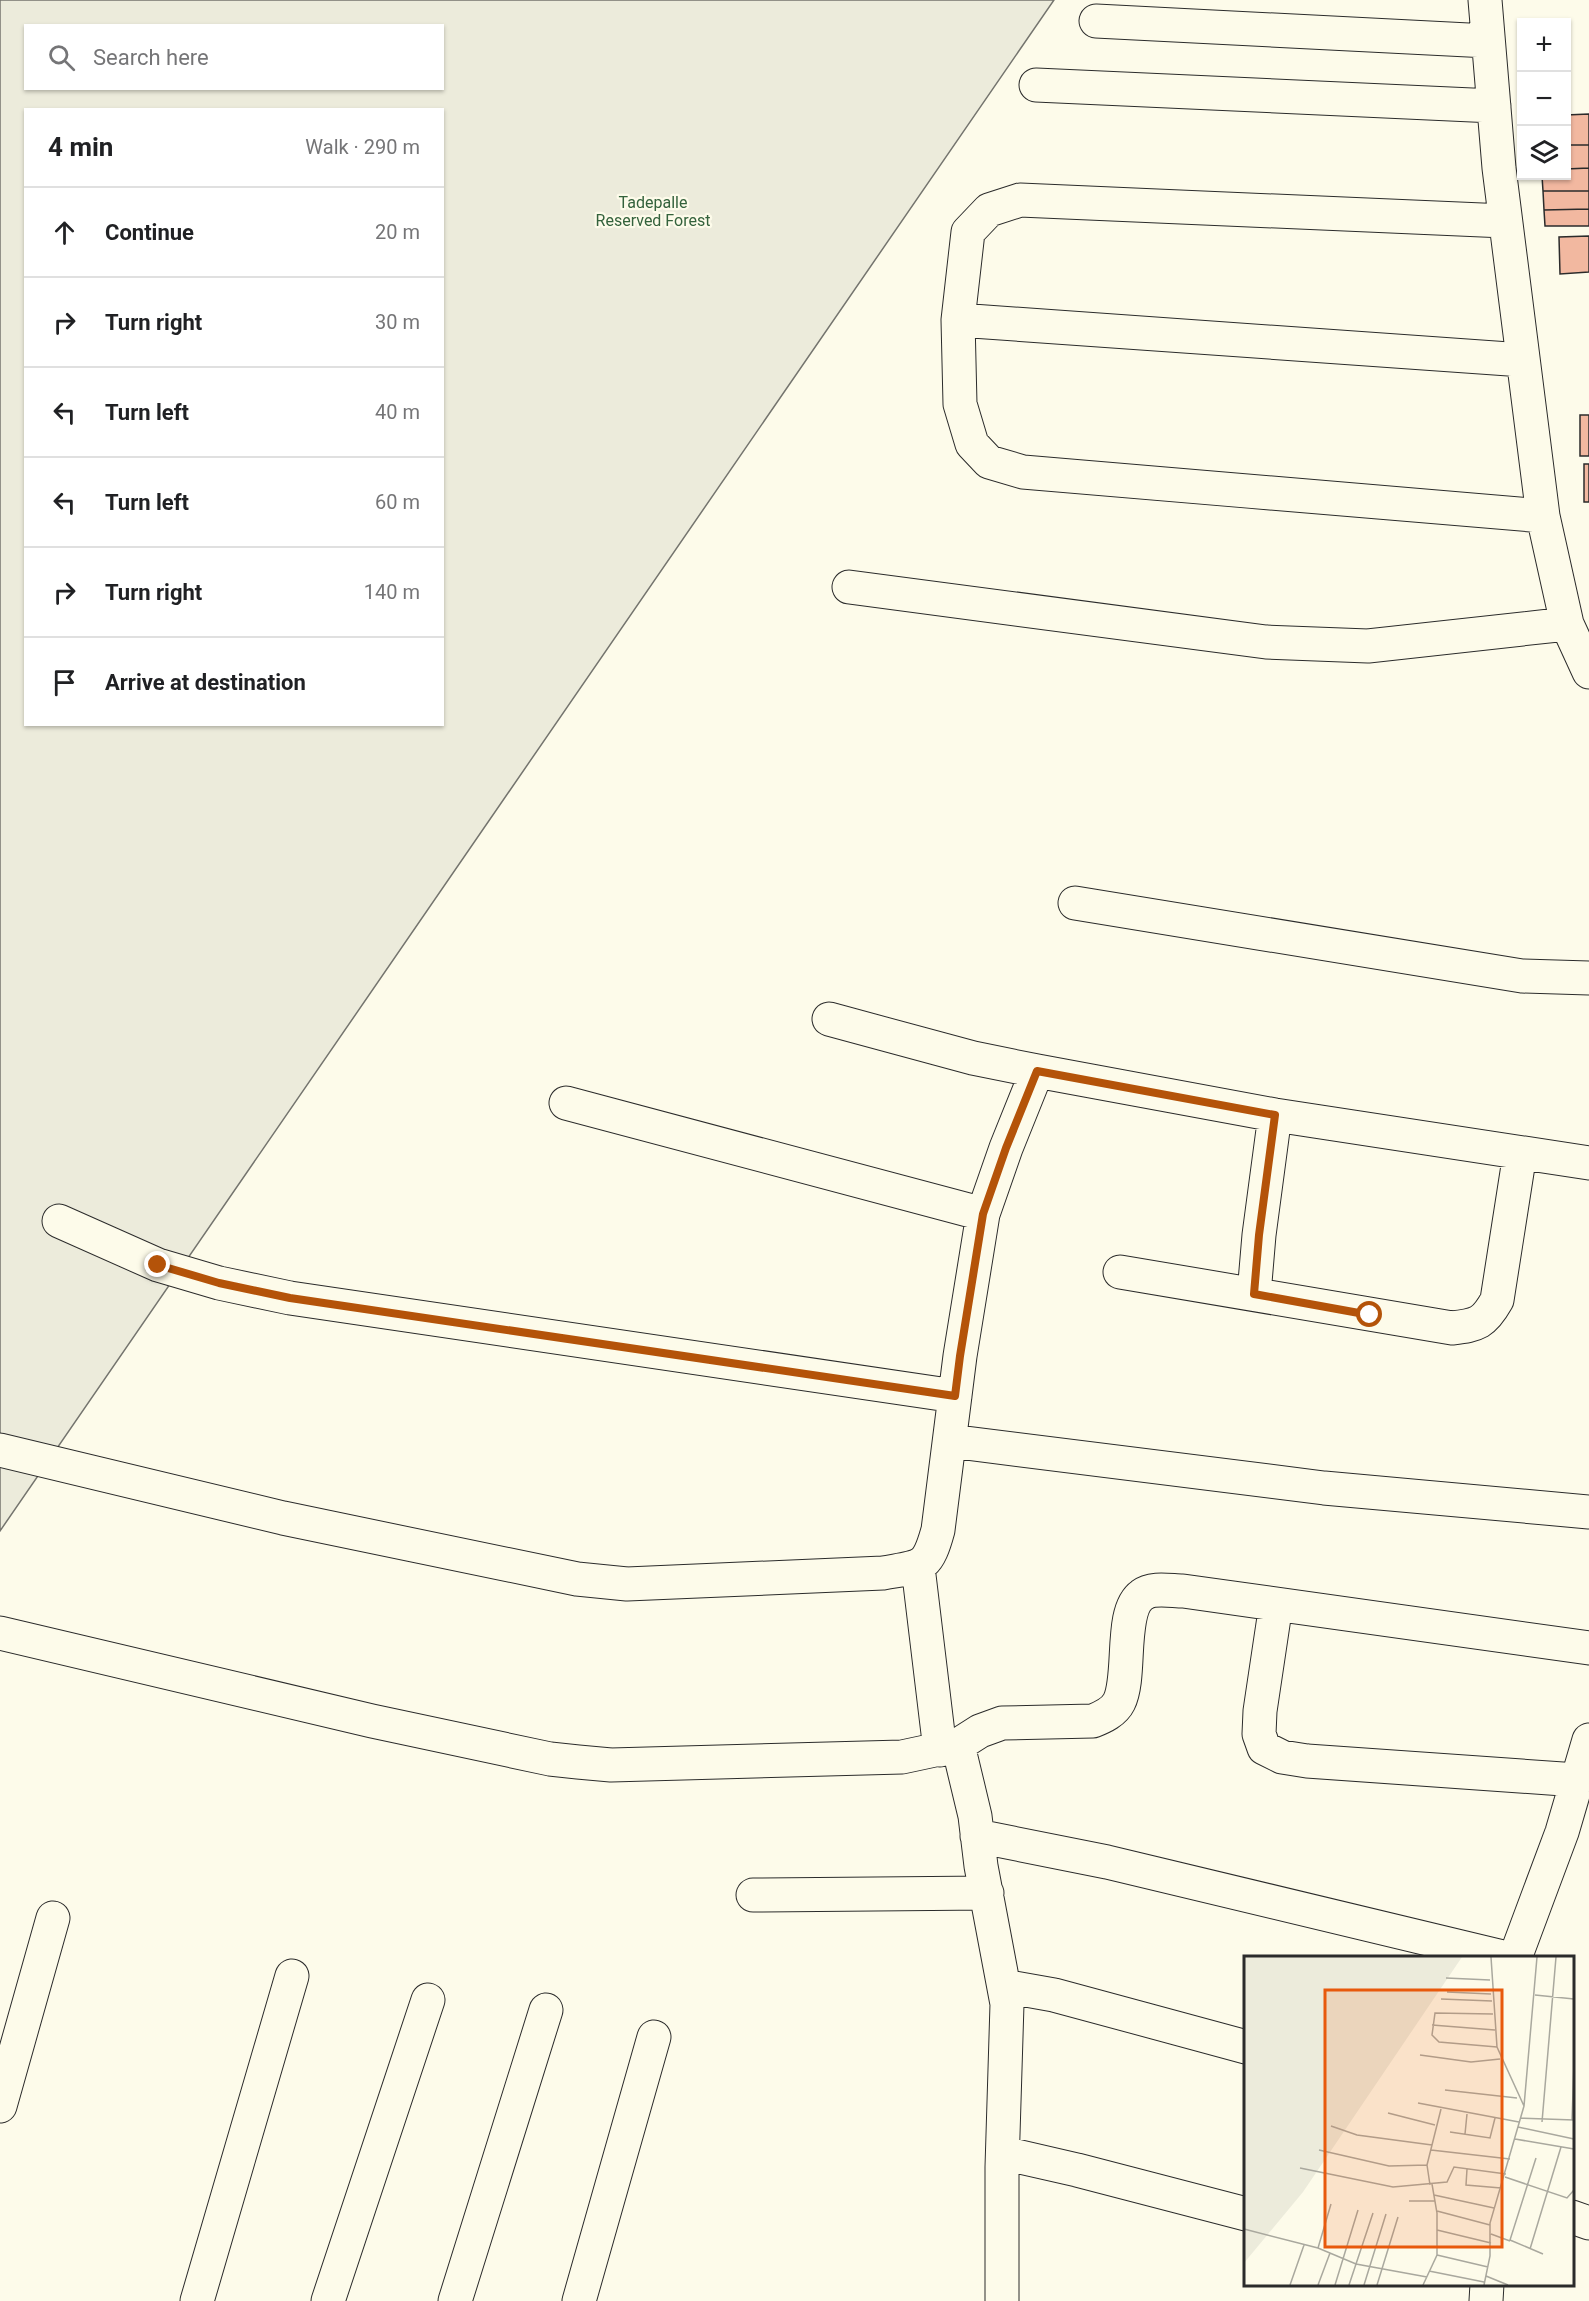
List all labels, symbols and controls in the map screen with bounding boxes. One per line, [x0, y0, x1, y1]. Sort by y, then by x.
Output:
map controls [1517, 18, 1571, 180]
button: + [1517, 18, 1571, 72]
search box [24, 24, 444, 90]
icon: search [45, 41, 78, 74]
text: Search here [93, 45, 209, 70]
button: − [1517, 72, 1571, 126]
button: layers [1517, 126, 1571, 180]
text: 4 min [48, 132, 113, 162]
text: Walk · 290 m [305, 135, 420, 159]
park label: Tadepalle Reserved Forest [596, 193, 710, 230]
icon: ahead [48, 216, 81, 249]
text: Continue [105, 220, 194, 245]
text: 20 m [375, 220, 420, 244]
icon: right [48, 306, 81, 339]
text: Turn right [105, 310, 202, 335]
text: 30 m [375, 310, 420, 334]
icon: left [48, 396, 81, 429]
text: Turn left [105, 400, 189, 425]
text: 40 m [375, 400, 420, 424]
icon: left [48, 486, 81, 519]
text: Turn left [105, 490, 189, 515]
text: 60 m [375, 490, 420, 514]
icon: right [48, 576, 81, 609]
text: Turn right [105, 580, 202, 605]
text: 140 m [364, 580, 420, 604]
icon: arrive [48, 666, 81, 699]
text: Arrive at destination [105, 670, 306, 695]
route end [144, 1251, 170, 1277]
route start [1356, 1301, 1382, 1327]
inset map [1244, 1956, 1574, 2286]

